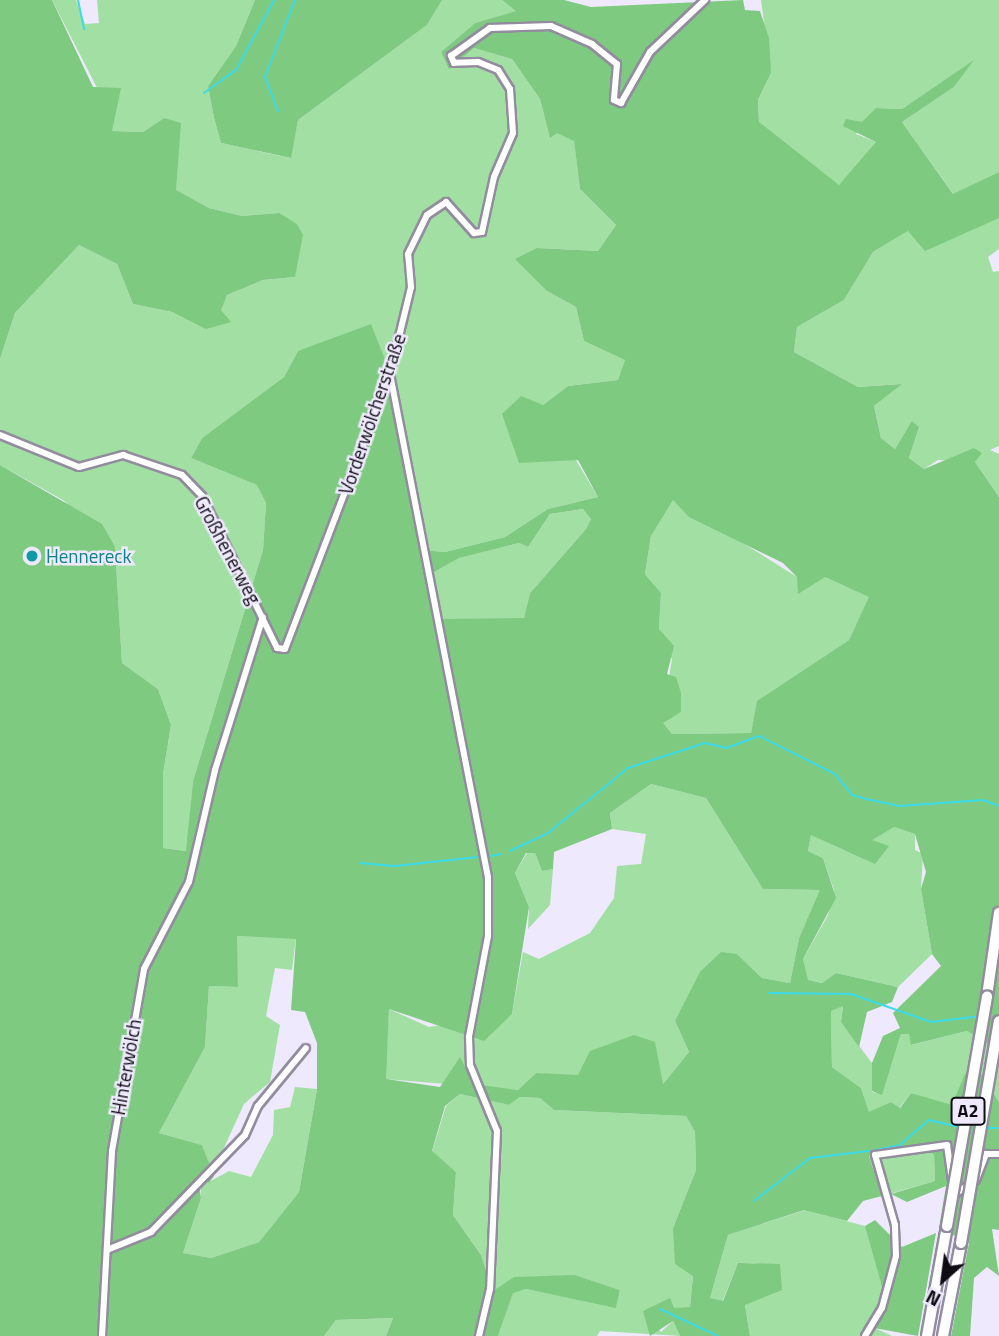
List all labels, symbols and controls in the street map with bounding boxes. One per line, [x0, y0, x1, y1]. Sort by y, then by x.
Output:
street label: Vorderwölcherstraße [334, 331, 410, 497]
street label: Großhenerweg [190, 492, 266, 608]
place label: Hennereck [46, 545, 132, 567]
marker: Hennereck [24, 548, 40, 564]
street label: Hinterwölch [106, 1017, 146, 1117]
road number: A2 [950, 1096, 986, 1126]
north arrow [908, 1245, 978, 1315]
text: N [920, 1283, 946, 1315]

